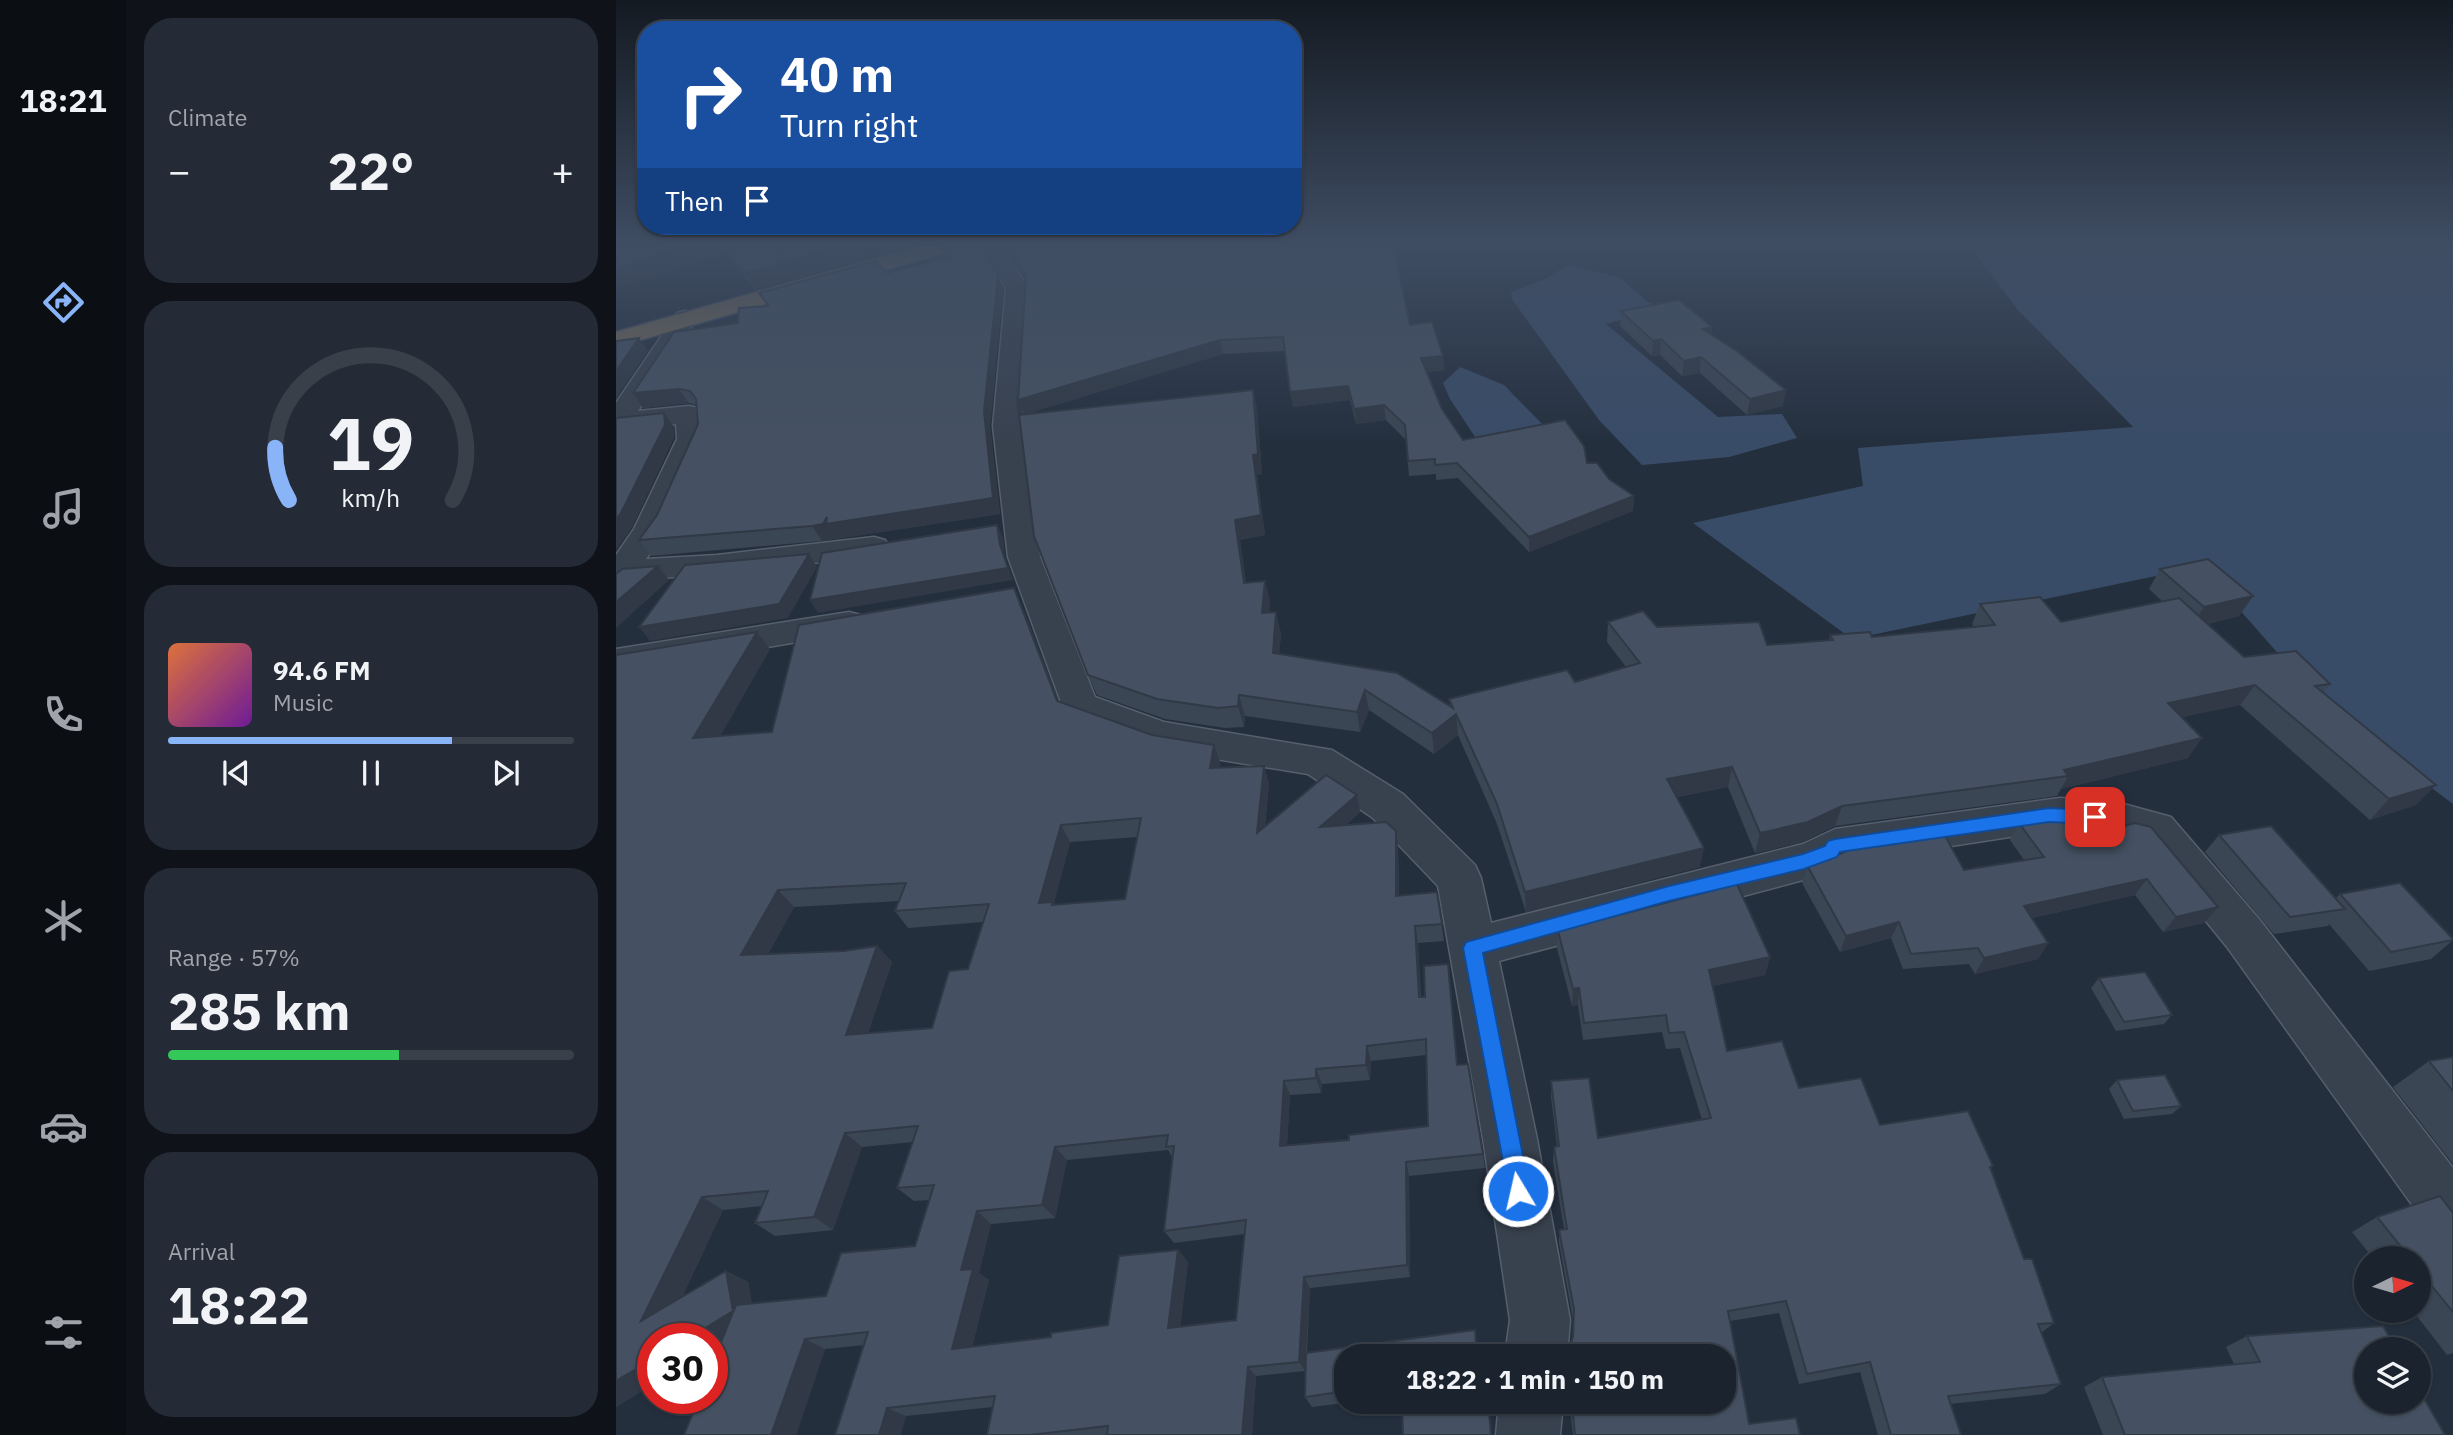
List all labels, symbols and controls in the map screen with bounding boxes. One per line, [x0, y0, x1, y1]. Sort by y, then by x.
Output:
text: 40 m [780, 42, 894, 105]
icon: right [665, 49, 756, 140]
text: 18:21 [19, 79, 107, 121]
text: Climate [168, 102, 247, 132]
text: Turn right [780, 104, 918, 146]
text: 22° [328, 137, 414, 204]
text: − [168, 146, 191, 195]
text: + [551, 146, 574, 195]
icon: arrive [738, 182, 776, 220]
text: Then [665, 184, 724, 218]
icon: directions [39, 278, 88, 327]
text: 19 [327, 396, 415, 491]
text: km/h [342, 481, 400, 514]
icon: music [39, 484, 88, 533]
text: 94.6 FM [273, 653, 371, 687]
text: Music [273, 687, 333, 717]
icon: phone [39, 690, 88, 739]
icon: previous [217, 754, 255, 792]
icon: pause [352, 754, 390, 792]
icon: next [487, 754, 525, 792]
pin [2065, 787, 2125, 847]
icon: arrive [2076, 798, 2114, 836]
icon: climate [39, 896, 88, 945]
text: Range · 57% [168, 942, 300, 972]
text: 285 km [168, 977, 350, 1044]
icon: car [39, 1102, 88, 1151]
position arrow [1481, 1154, 1555, 1228]
text: Arrival [168, 1236, 235, 1266]
north arrow [2354, 1246, 2431, 1323]
map controls [2354, 1246, 2431, 1414]
text: 18:22 [168, 1271, 310, 1338]
icon: filters [39, 1308, 88, 1357]
speed limit sign: 30 [637, 1323, 728, 1414]
button: layers [2354, 1337, 2431, 1414]
text: 18:22 · 1 min · 150 m [1406, 1362, 1664, 1396]

